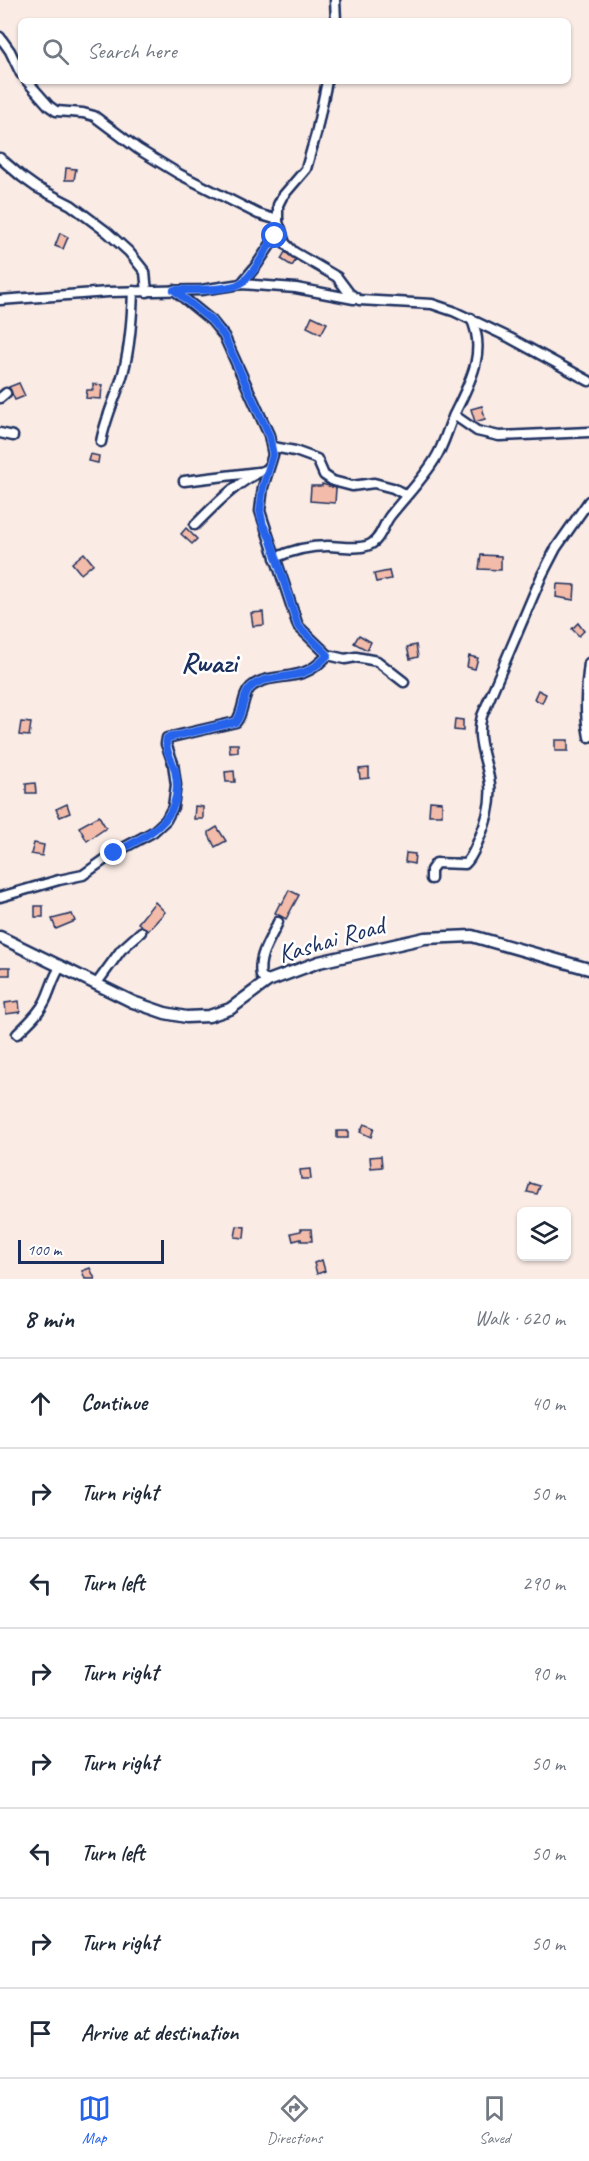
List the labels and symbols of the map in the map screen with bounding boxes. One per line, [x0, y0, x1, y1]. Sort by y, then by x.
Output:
route start [261, 222, 287, 248]
district label: Rwazi [181, 645, 241, 680]
route end [100, 839, 126, 865]
street label: Kashai Road [274, 908, 392, 970]
scale bar [18, 1237, 164, 1264]

